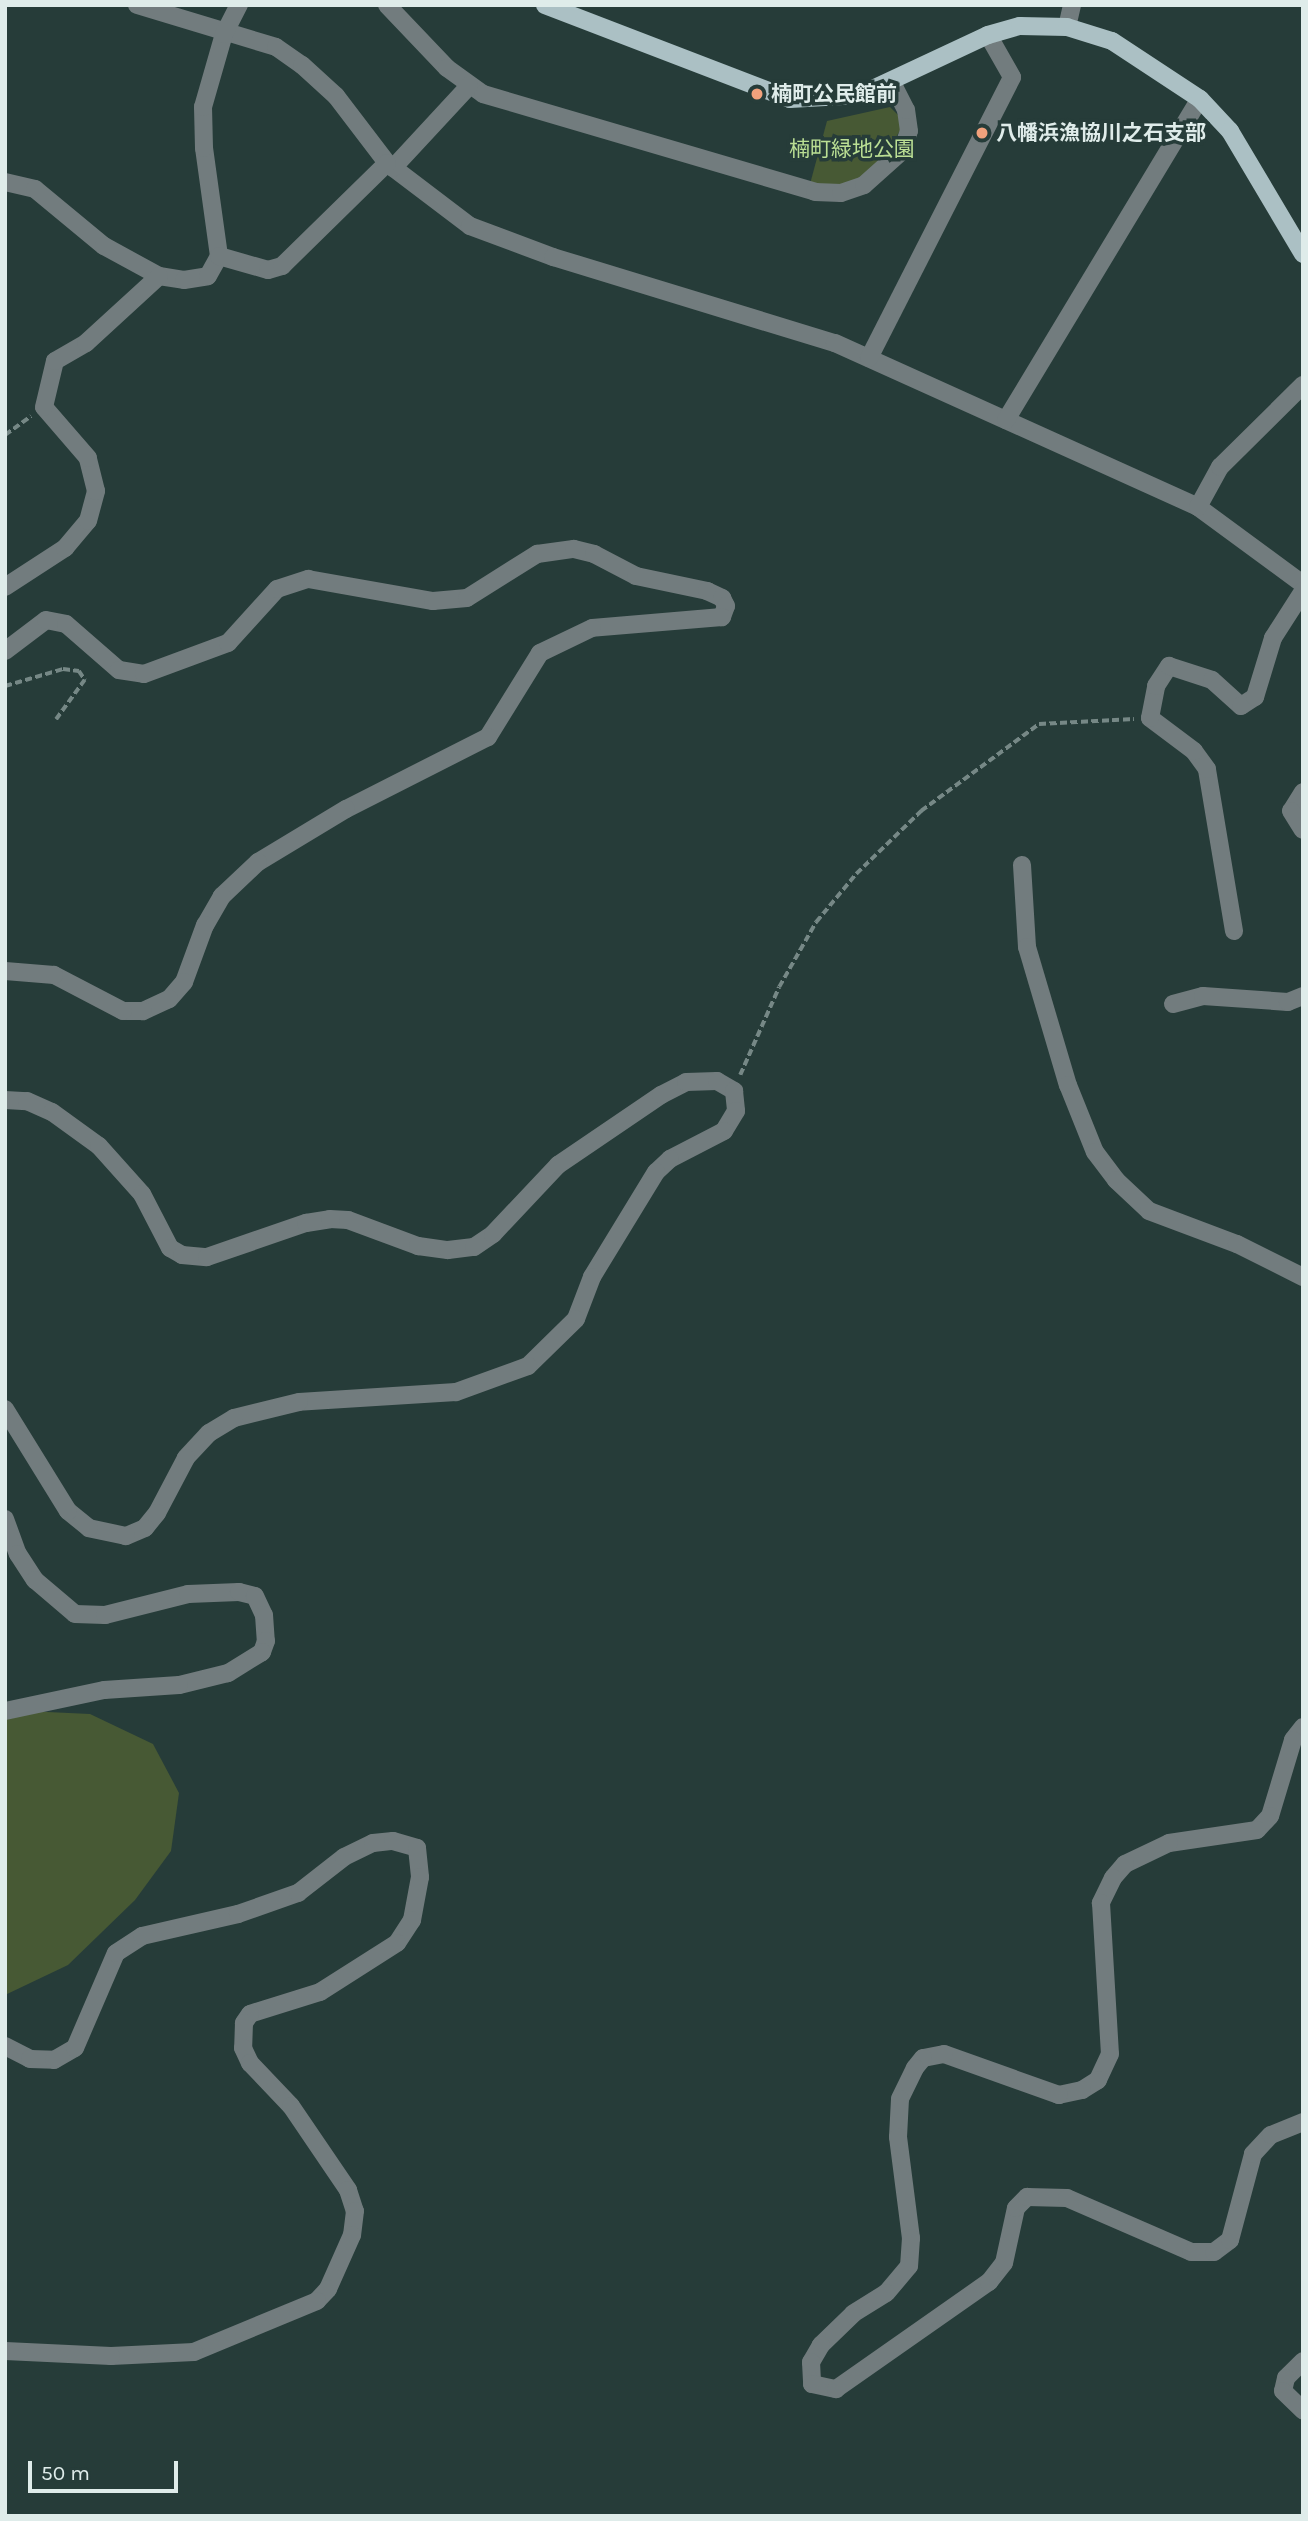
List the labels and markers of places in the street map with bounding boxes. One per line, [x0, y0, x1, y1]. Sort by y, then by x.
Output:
place label: 楠町公民館前 [771, 81, 897, 107]
marker: 楠町公民館前 [749, 86, 765, 102]
place label: 八幡浜漁協川之石支部 [996, 120, 1206, 146]
marker: 八幡浜漁協川之石支部 [974, 125, 990, 141]

